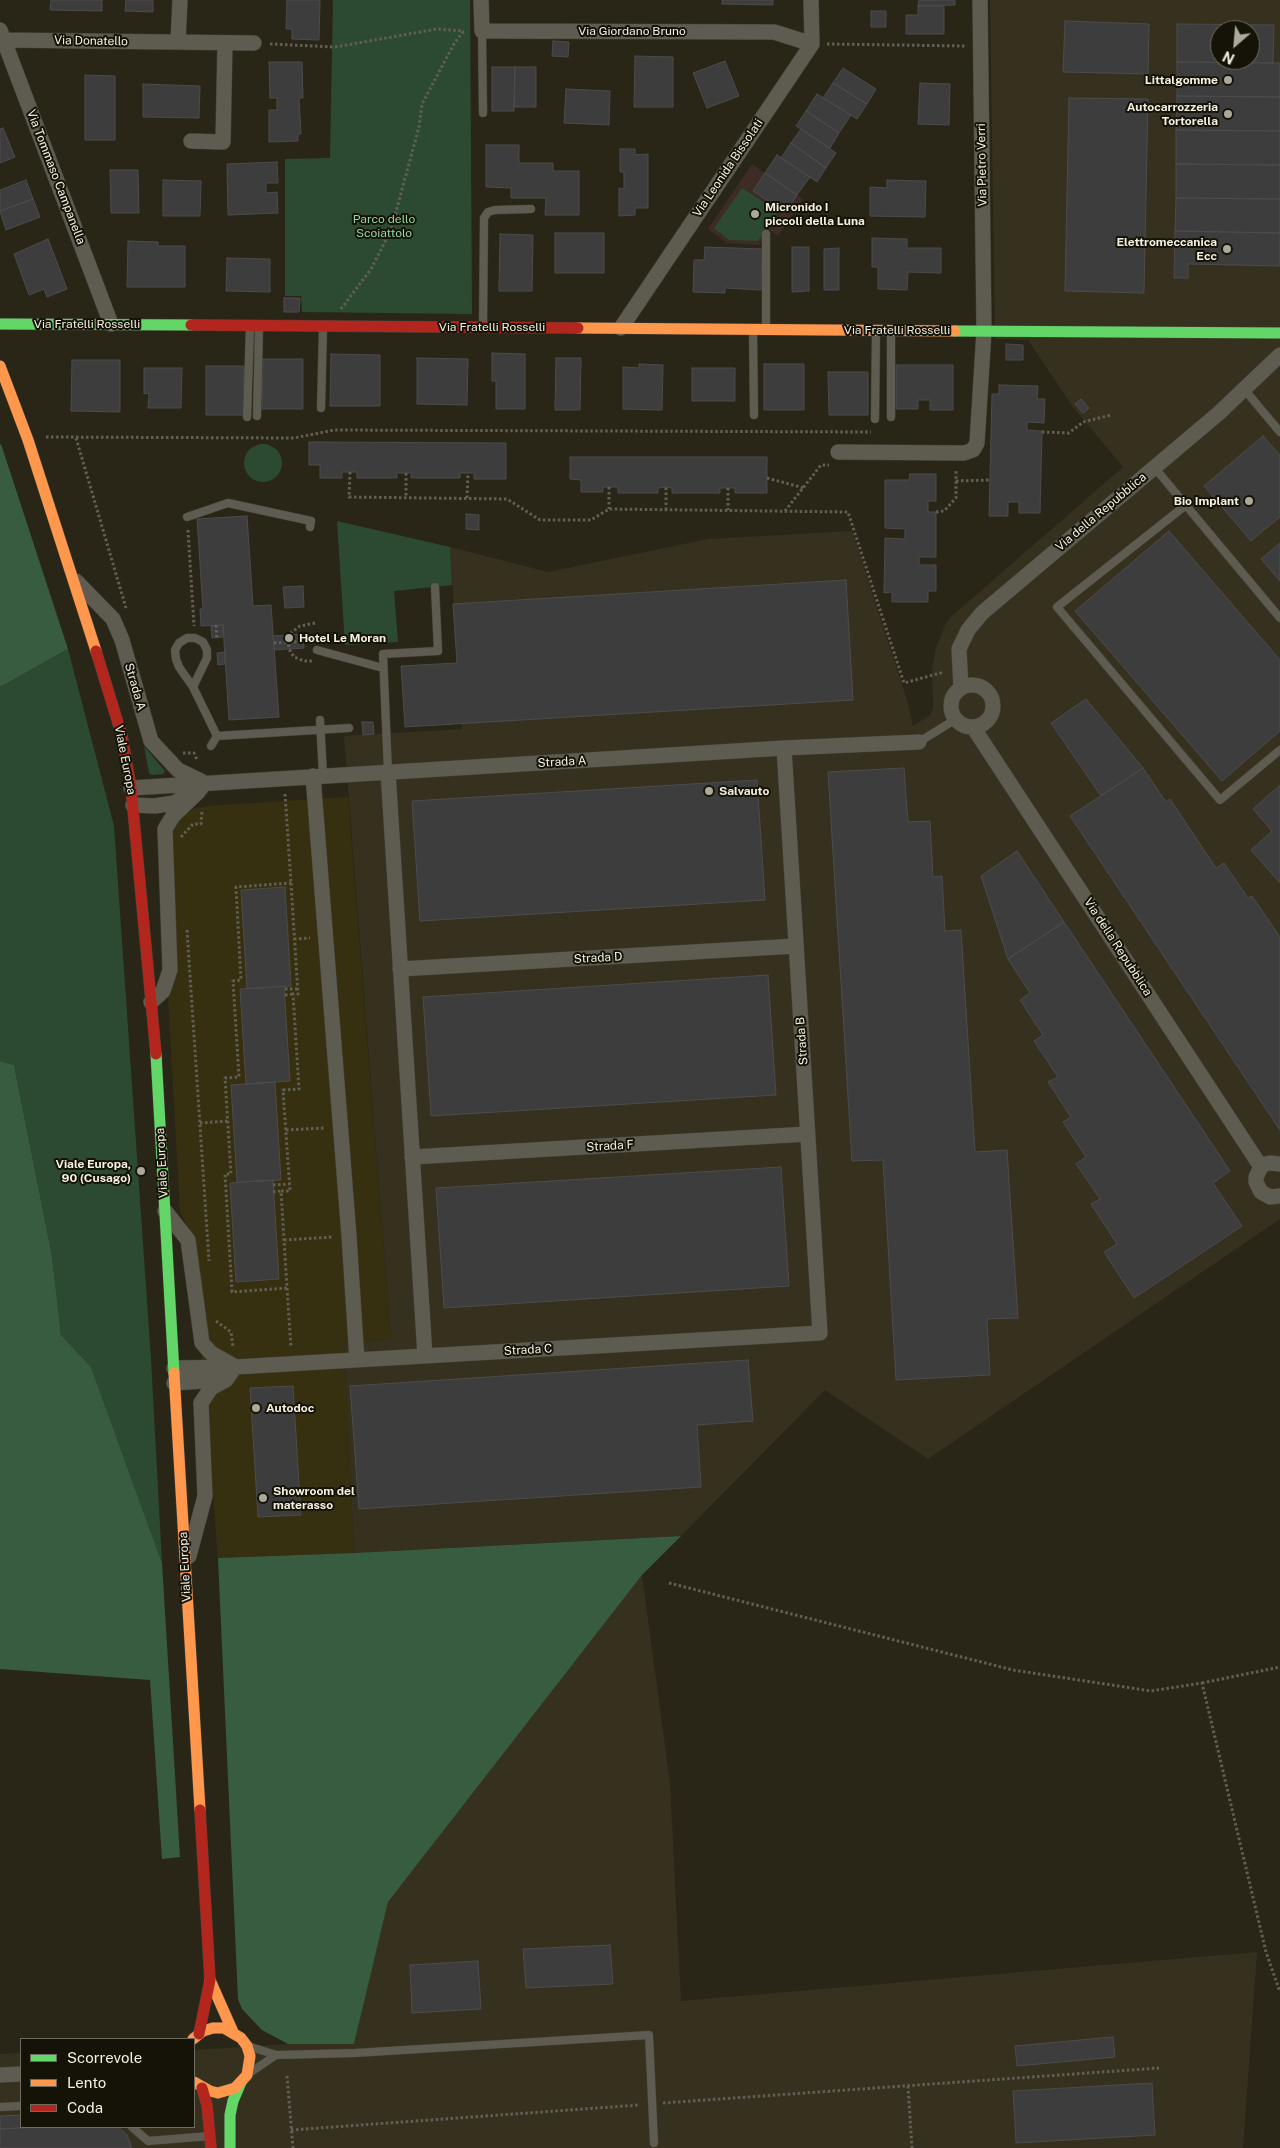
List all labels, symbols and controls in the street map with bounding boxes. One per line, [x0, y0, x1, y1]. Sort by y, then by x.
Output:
north arrow [1210, 20, 1260, 70]
street label: Via Giordano Bruno [578, 24, 686, 38]
street label: Via Donatello [54, 33, 128, 49]
text: N [1220, 48, 1237, 67]
place label: Littalgomme [1145, 73, 1218, 87]
marker: Littalgomme [1222, 74, 1234, 86]
place label: Autocarrozzeria Tortorella [1127, 100, 1218, 128]
street label: Via Tommaso Campanella [24, 108, 88, 246]
marker: Autocarrozzeria Tortorella [1222, 108, 1234, 120]
street label: Via Leonida Bissolati [690, 116, 766, 220]
street label: Via Pietro Verri [974, 123, 990, 207]
place label: Micronido I piccoli della Luna [765, 200, 865, 228]
marker: Micronido I piccoli della Luna [749, 208, 761, 220]
park label: Parco dello Scoiattolo [353, 212, 415, 240]
place label: Elettromeccanica Ecc [1117, 235, 1217, 263]
marker: Elettromeccanica Ecc [1221, 243, 1233, 255]
street label: Via Fratelli Rosselli [34, 317, 140, 331]
street label: Via Fratelli Rosselli [439, 320, 545, 334]
street label: Via Fratelli Rosselli [844, 323, 950, 337]
street label: Via della Repubblica [1053, 470, 1149, 554]
place label: Bio Implant [1174, 494, 1239, 508]
marker: Bio Implant [1243, 495, 1255, 507]
place label: Hotel Le Moran [299, 631, 386, 645]
marker: Hotel Le Moran [283, 632, 295, 644]
street label: Strada A [121, 662, 149, 712]
street label: Viale Europa [111, 724, 139, 796]
street label: Strada A [537, 754, 587, 770]
place label: Salvauto [719, 784, 769, 798]
marker: Salvauto [703, 785, 715, 797]
street label: Via della Repubblica [1081, 895, 1155, 999]
street label: Strada D [573, 950, 623, 966]
street label: Strada B [793, 1016, 811, 1066]
street label: Viale Europa [153, 1128, 171, 1198]
street label: Strada F [586, 1138, 634, 1154]
place label: Viale Europa, 90 (Cusago) [55, 1157, 131, 1185]
marker: Viale Europa, 90 (Cusago) [135, 1165, 147, 1177]
street label: Strada C [503, 1342, 553, 1358]
place label: Autodoc [266, 1401, 314, 1415]
marker: Autodoc [250, 1402, 262, 1414]
place label: Showroom del materasso [273, 1484, 355, 1512]
marker: Showroom del materasso [257, 1492, 269, 1504]
street label: Viale Europa [176, 1532, 194, 1602]
legend [20, 2038, 195, 2128]
text: Scorrevole [67, 2049, 142, 2066]
text: Lento [67, 2074, 106, 2091]
text: Coda [67, 2099, 103, 2116]

